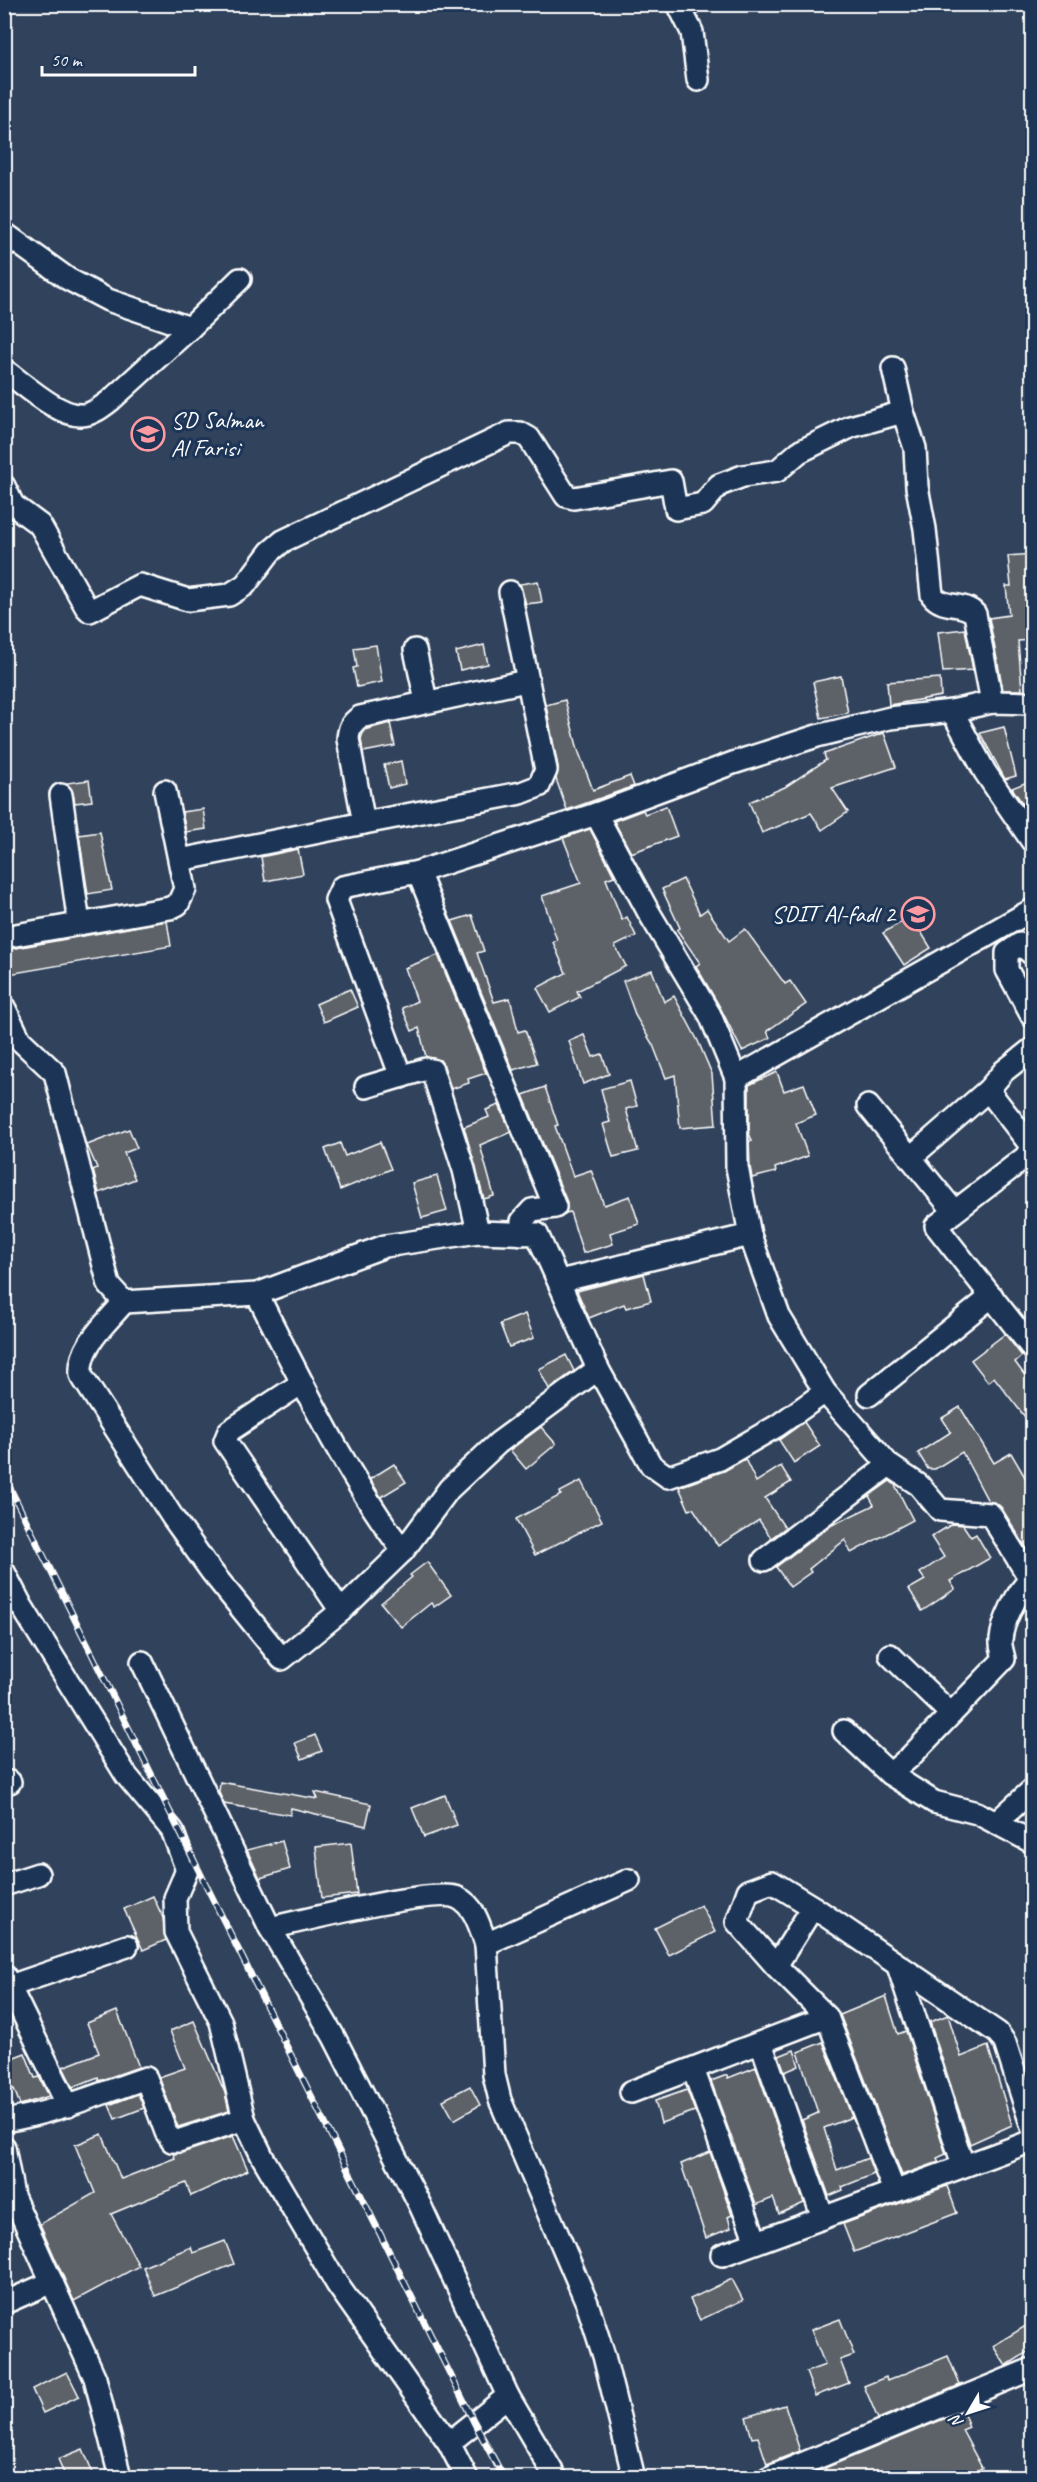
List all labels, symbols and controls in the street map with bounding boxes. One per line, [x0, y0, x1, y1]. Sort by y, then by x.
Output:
scale bar [42, 39, 195, 77]
text: 50 m [51, 49, 84, 71]
place label: SD Salman Al Farisi [171, 405, 265, 463]
school or university icon: SD Salman Al Farisi [130, 416, 166, 452]
school or university icon: SDIT Al-fadl 2 [900, 896, 936, 932]
place label: SDIT Al-fadl 2 [772, 899, 897, 929]
north arrow [938, 2383, 998, 2443]
text: N [944, 2409, 968, 2432]

